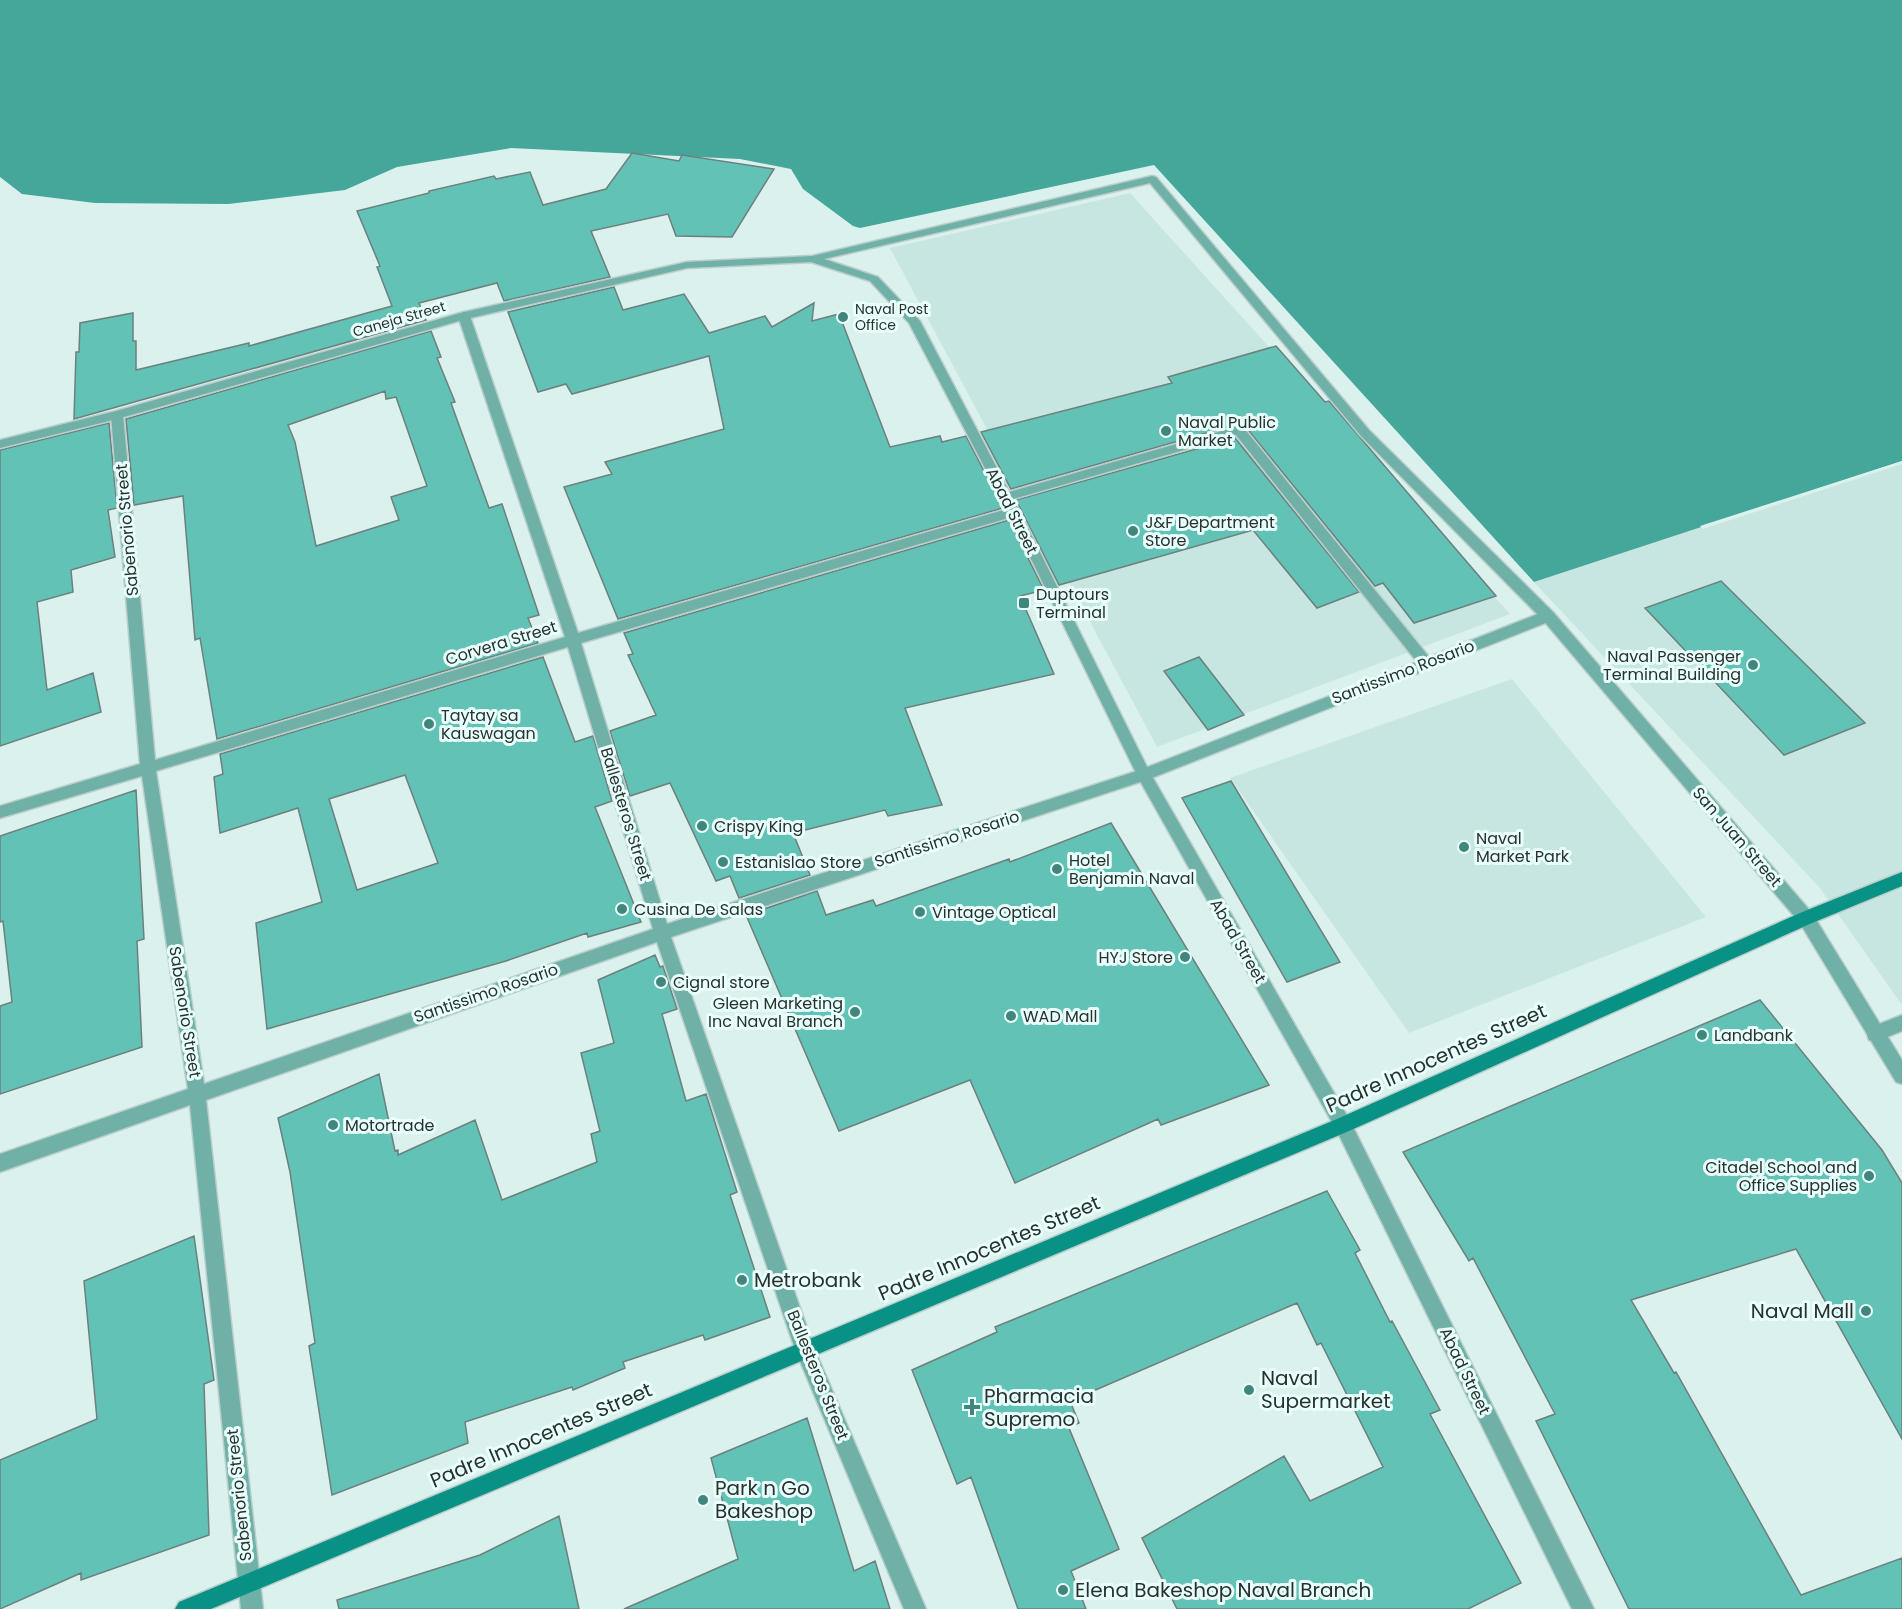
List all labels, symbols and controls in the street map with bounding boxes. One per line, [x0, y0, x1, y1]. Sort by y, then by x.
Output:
street label: Caneja Street [350, 296, 448, 342]
place label: Naval Post Office [855, 299, 928, 335]
marker: Naval Post Office [836, 310, 850, 324]
place label: Naval Public Market [1178, 411, 1276, 452]
marker: Naval Public Market [1159, 424, 1173, 438]
street label: Sabenorio Street [110, 463, 144, 597]
street label: Abad Street [980, 464, 1044, 558]
place label: J&F Department Store [1145, 511, 1275, 552]
marker: J&F Department Store [1126, 524, 1140, 538]
place label: Duptours Terminal [1036, 583, 1109, 624]
marker: Duptours Terminal [1017, 596, 1031, 610]
street label: Corvera Street [442, 615, 560, 671]
street label: Santissimo Rosario [1328, 634, 1478, 710]
place label: Naval Passenger Terminal Building [1603, 645, 1741, 686]
marker: Naval Passenger Terminal Building [1746, 658, 1760, 672]
place label: Taytay sa Kauswagan [441, 704, 536, 745]
marker: Taytay sa Kauswagan [422, 717, 436, 731]
street label: Ballesteros Street [595, 745, 657, 884]
street label: San Juan Street [1687, 782, 1787, 892]
street label: Santissimo Rosario [872, 805, 1022, 873]
place label: Crispy King [714, 815, 803, 838]
marker: Crispy King [695, 819, 709, 833]
place label: Naval Market Park [1476, 827, 1570, 868]
marker: Naval Market Park [1457, 840, 1471, 854]
place label: Hotel Benjamin Naval [1069, 849, 1194, 890]
place label: Estanislao Store [735, 851, 861, 874]
marker: Estanislao Store [716, 855, 730, 869]
marker: Hotel Benjamin Naval [1050, 862, 1064, 876]
street label: Abad Street [1204, 894, 1272, 988]
place label: Cusina De Salas [634, 898, 763, 921]
place label: Vintage Optical [932, 901, 1056, 924]
marker: Cusina De Salas [615, 902, 629, 916]
marker: Vintage Optical [913, 905, 927, 919]
street label: Sabenorio Street [163, 945, 207, 1079]
place label: HYJ Store [1098, 946, 1173, 969]
marker: HYJ Store [1178, 950, 1192, 964]
street label: Santissimo Rosario [411, 958, 561, 1028]
place label: Cignal store [673, 971, 770, 994]
marker: Cignal store [654, 975, 668, 989]
place label: Gleen Marketing Inc Naval Branch [708, 992, 843, 1033]
street label: Padre Innocentes Street [1321, 997, 1551, 1119]
marker: Gleen Marketing Inc Naval Branch [848, 1005, 862, 1019]
place label: WAD Mall [1023, 1005, 1097, 1028]
marker: WAD Mall [1004, 1009, 1018, 1023]
place label: Landbank [1714, 1024, 1794, 1047]
marker: Landbank [1695, 1028, 1709, 1042]
place label: Motortrade [345, 1114, 434, 1137]
marker: Motortrade [326, 1118, 340, 1132]
place label: Citadel School and Office Supplies [1705, 1156, 1857, 1197]
marker: Citadel School and Office Supplies [1862, 1169, 1876, 1183]
street label: Padre Innocentes Street [874, 1189, 1104, 1307]
place label: Metrobank [754, 1266, 862, 1294]
marker: Metrobank [735, 1273, 749, 1287]
place label: Naval Mall [1751, 1297, 1854, 1325]
marker: Naval Mall [1859, 1304, 1873, 1318]
street label: Ballesteros Street [781, 1307, 855, 1444]
street label: Abad Street [1434, 1324, 1496, 1419]
place label: Naval Supermarket [1261, 1364, 1390, 1415]
street label: Padre Innocentes Street [426, 1376, 656, 1494]
place label: Pharmacia Supremo [984, 1382, 1094, 1433]
marker: Naval Supermarket [1242, 1383, 1256, 1397]
marker: Pharmacia Supremo [965, 1400, 979, 1414]
street label: Sabenorio Street [221, 1428, 257, 1562]
place label: Park n Go Bakeshop [715, 1474, 813, 1525]
marker: Park n Go Bakeshop [696, 1493, 710, 1507]
place label: Elena Bakeshop Naval Branch [1075, 1576, 1371, 1604]
marker: Elena Bakeshop Naval Branch [1056, 1583, 1070, 1597]

